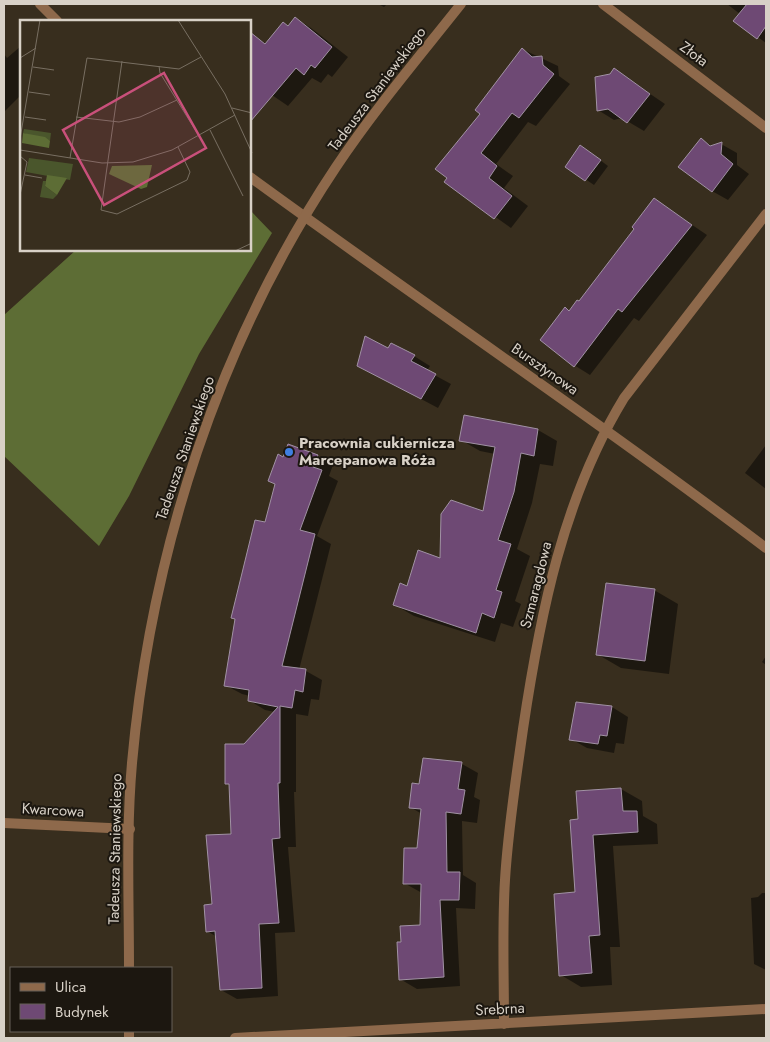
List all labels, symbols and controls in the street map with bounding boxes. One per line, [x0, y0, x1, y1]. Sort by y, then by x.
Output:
inset map [20, 20, 251, 251]
street label: Tadeusza Staniewskiego [323, 22, 431, 156]
street label: Złota [675, 36, 713, 72]
street label: Bursztynowa [507, 338, 583, 400]
street label: Tadeusza Staniewskiego [150, 373, 220, 523]
place label: Pracownia cukiernicza Marcepanowa Róża [299, 432, 455, 471]
marker: Pracownia cukiernicza Marcepanowa Róża [283, 446, 295, 458]
street label: Szmaragdowa [515, 539, 557, 631]
street label: Tadeusza Staniewskiego [103, 773, 127, 925]
street label: Kwarcowa [21, 797, 85, 823]
legend [10, 967, 172, 1032]
text: Ulica [55, 976, 86, 998]
street label: Srebrna [475, 997, 525, 1021]
text: Budynek [55, 1001, 109, 1023]

